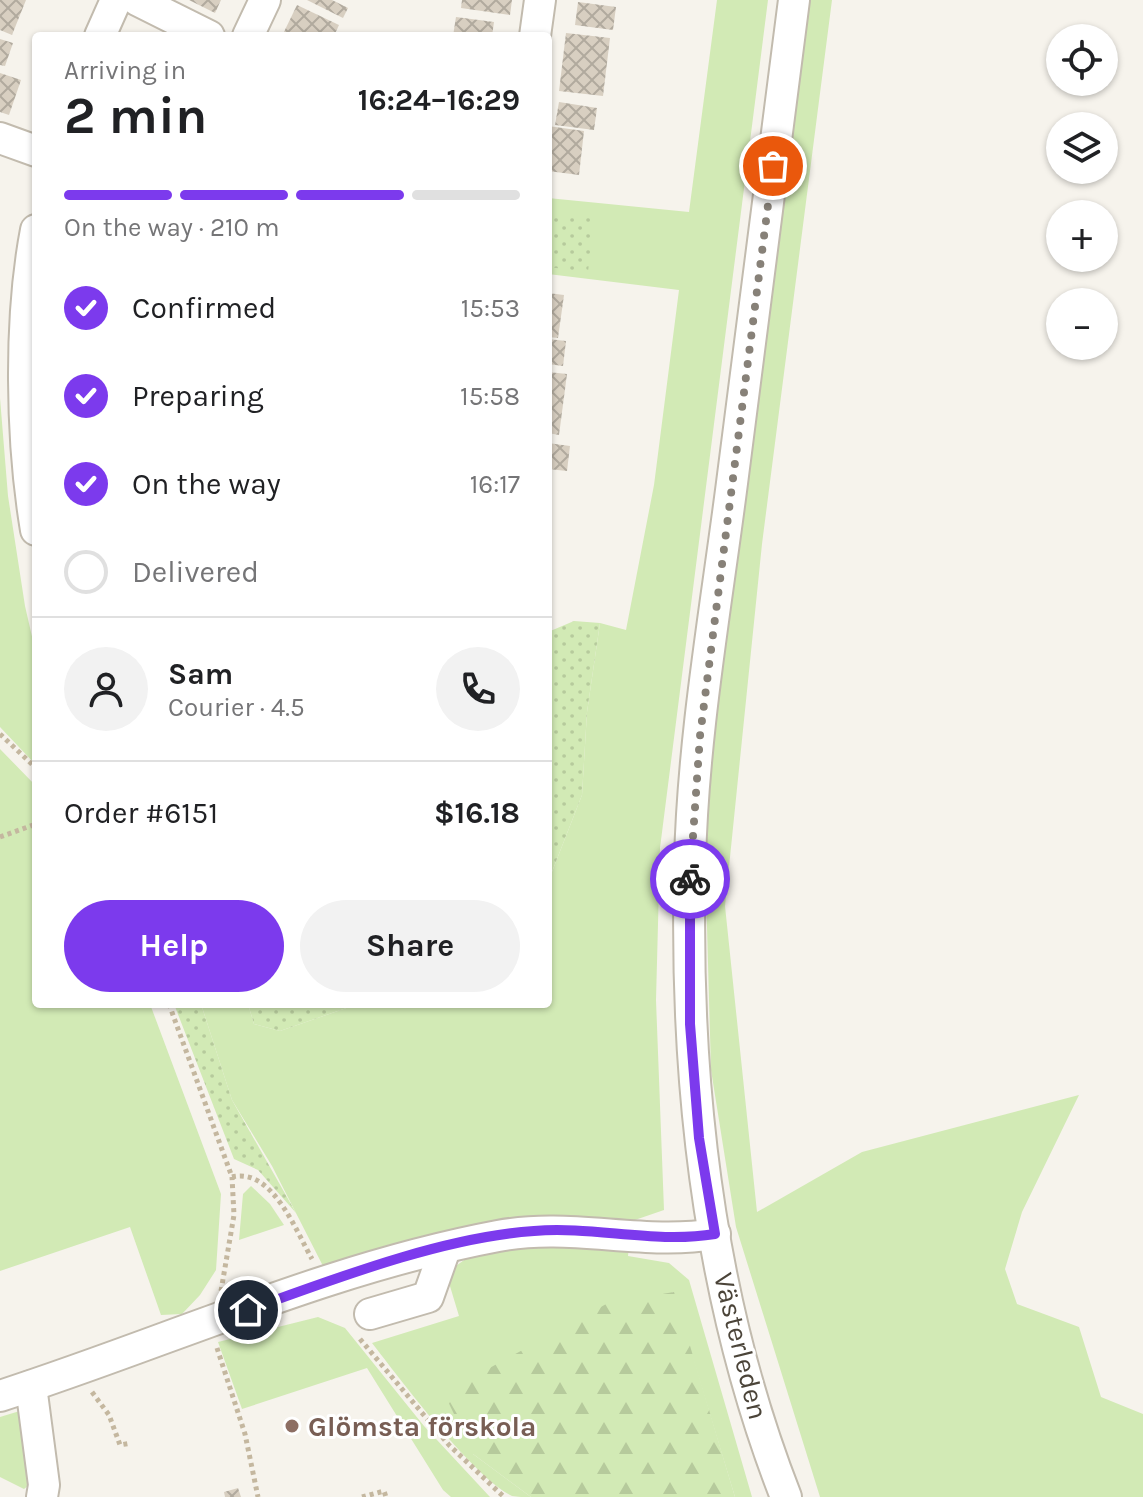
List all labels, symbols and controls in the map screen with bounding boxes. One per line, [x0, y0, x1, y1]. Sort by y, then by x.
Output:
map controls [1046, 24, 1118, 360]
button: locate [1046, 24, 1118, 96]
text: Arriving in [64, 55, 186, 86]
text: 16:24–16:29 [358, 82, 520, 118]
text: 2 min [64, 85, 207, 146]
button: layers [1046, 112, 1118, 184]
pin [739, 132, 807, 200]
icon: bag [751, 144, 795, 188]
button: + [1046, 200, 1118, 272]
text: On the way · 210 m [64, 212, 279, 243]
icon: check [64, 286, 108, 330]
button: − [1046, 288, 1118, 360]
text: Confirmed [132, 290, 276, 326]
text: 15:53 [461, 293, 520, 324]
icon: check [64, 374, 108, 418]
text: Preparing [132, 378, 264, 414]
text: 15:58 [460, 381, 520, 412]
icon: check [64, 462, 108, 506]
text: On the way [132, 466, 281, 502]
text: 16:17 [470, 469, 520, 500]
text: Delivered [132, 554, 259, 590]
button: person [64, 647, 148, 731]
button: phone [436, 647, 520, 731]
text: Sam [168, 656, 233, 692]
text: Courier · 4.5 [168, 692, 305, 723]
text: Order #6151 [64, 795, 218, 831]
text: $16.18 [434, 795, 520, 831]
courier [650, 839, 730, 919]
icon: bike [668, 857, 712, 901]
button: Help [64, 900, 284, 992]
button: Share [300, 900, 520, 992]
street label: Västerleden [707, 1269, 775, 1423]
pin [214, 1276, 282, 1344]
icon: home [226, 1288, 270, 1332]
place label: Glömsta förskola [308, 1410, 536, 1443]
marker: Glömsta förskola [283, 1417, 301, 1435]

